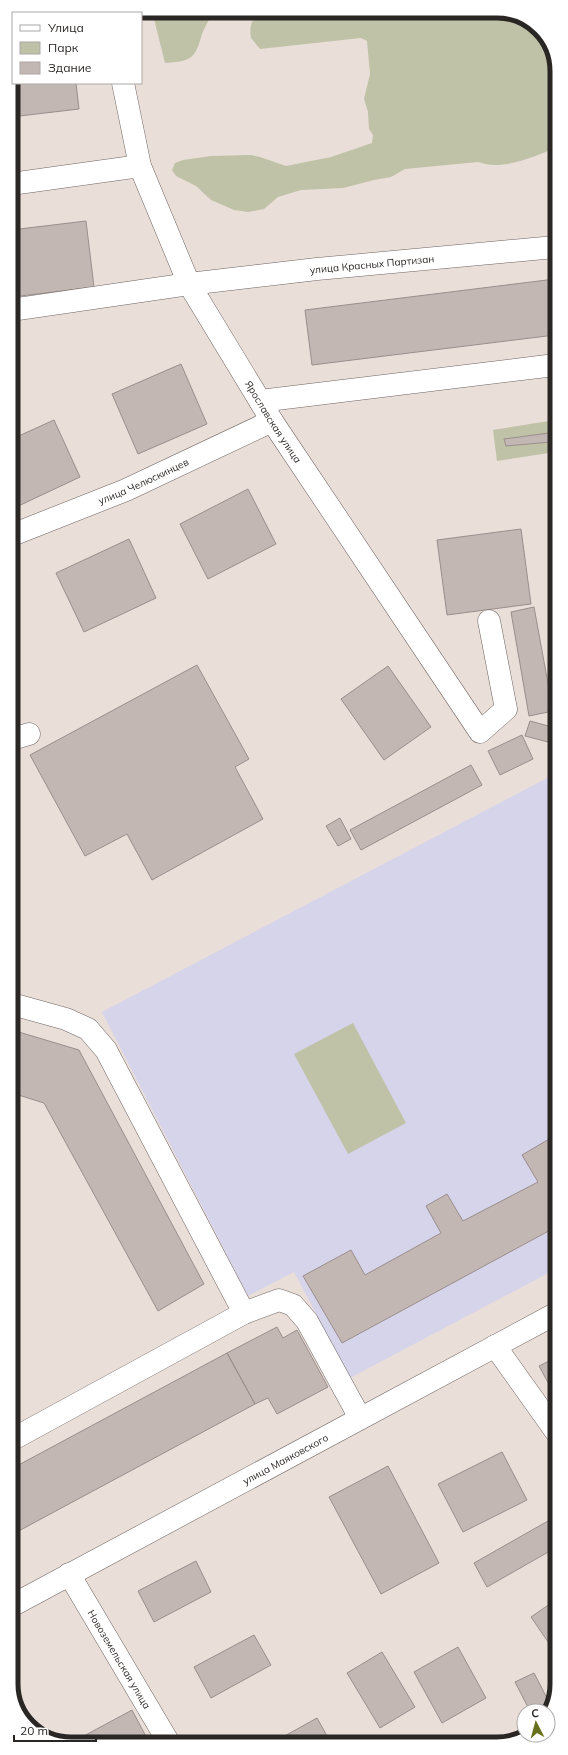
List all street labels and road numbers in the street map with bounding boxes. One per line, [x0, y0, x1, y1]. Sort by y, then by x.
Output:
street label: улица Красных Партизан [309, 252, 435, 276]
street label: Ярославская улица [242, 378, 305, 465]
street label: улица Челюскинцев [96, 455, 191, 507]
street label: улица Маяковского [240, 1430, 331, 1487]
street label: Новоземельская улица [85, 1607, 154, 1711]

